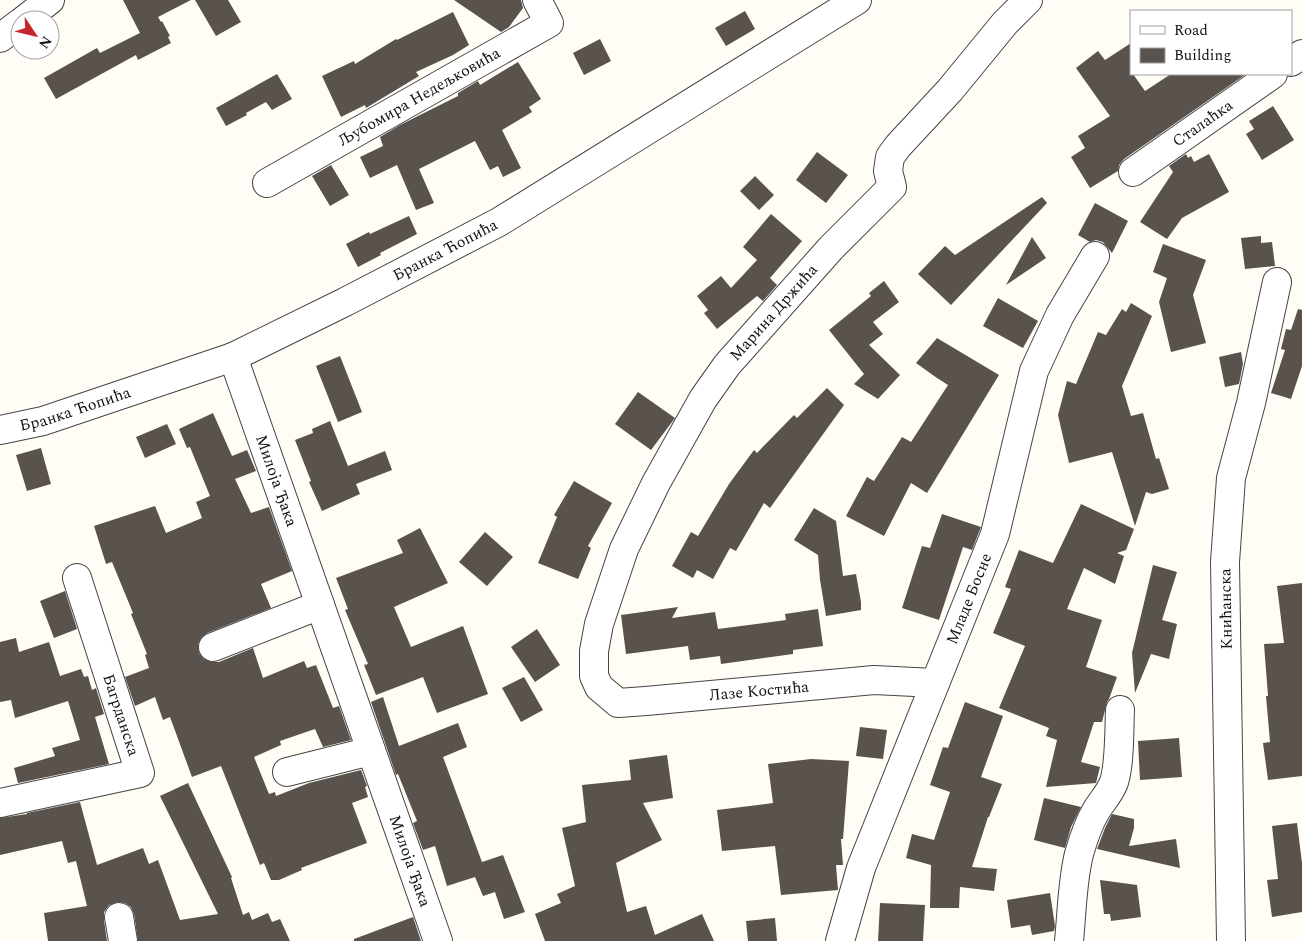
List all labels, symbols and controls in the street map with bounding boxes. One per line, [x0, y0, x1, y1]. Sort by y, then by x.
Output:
north arrow [10, 10, 60, 60]
legend [1130, 10, 1292, 75]
text: Road [1174, 19, 1208, 42]
text: N [33, 31, 57, 53]
street label: Љубомира Недељковића [334, 41, 505, 152]
text: Building [1174, 44, 1231, 67]
street label: Сталаћка [1167, 93, 1238, 153]
street label: Бранка Ћопића [388, 213, 502, 287]
street label: Марина Држића [724, 258, 824, 366]
street label: Бранка Ћопића [17, 380, 134, 438]
street label: Милоја Ђака [249, 431, 304, 530]
street label: Младе Босне [940, 550, 998, 648]
street label: Книћанска [1213, 568, 1239, 650]
street label: Багрданска [96, 671, 146, 759]
street label: Лазе Костића [708, 675, 810, 707]
street label: Милоја Ђака [383, 812, 437, 910]

